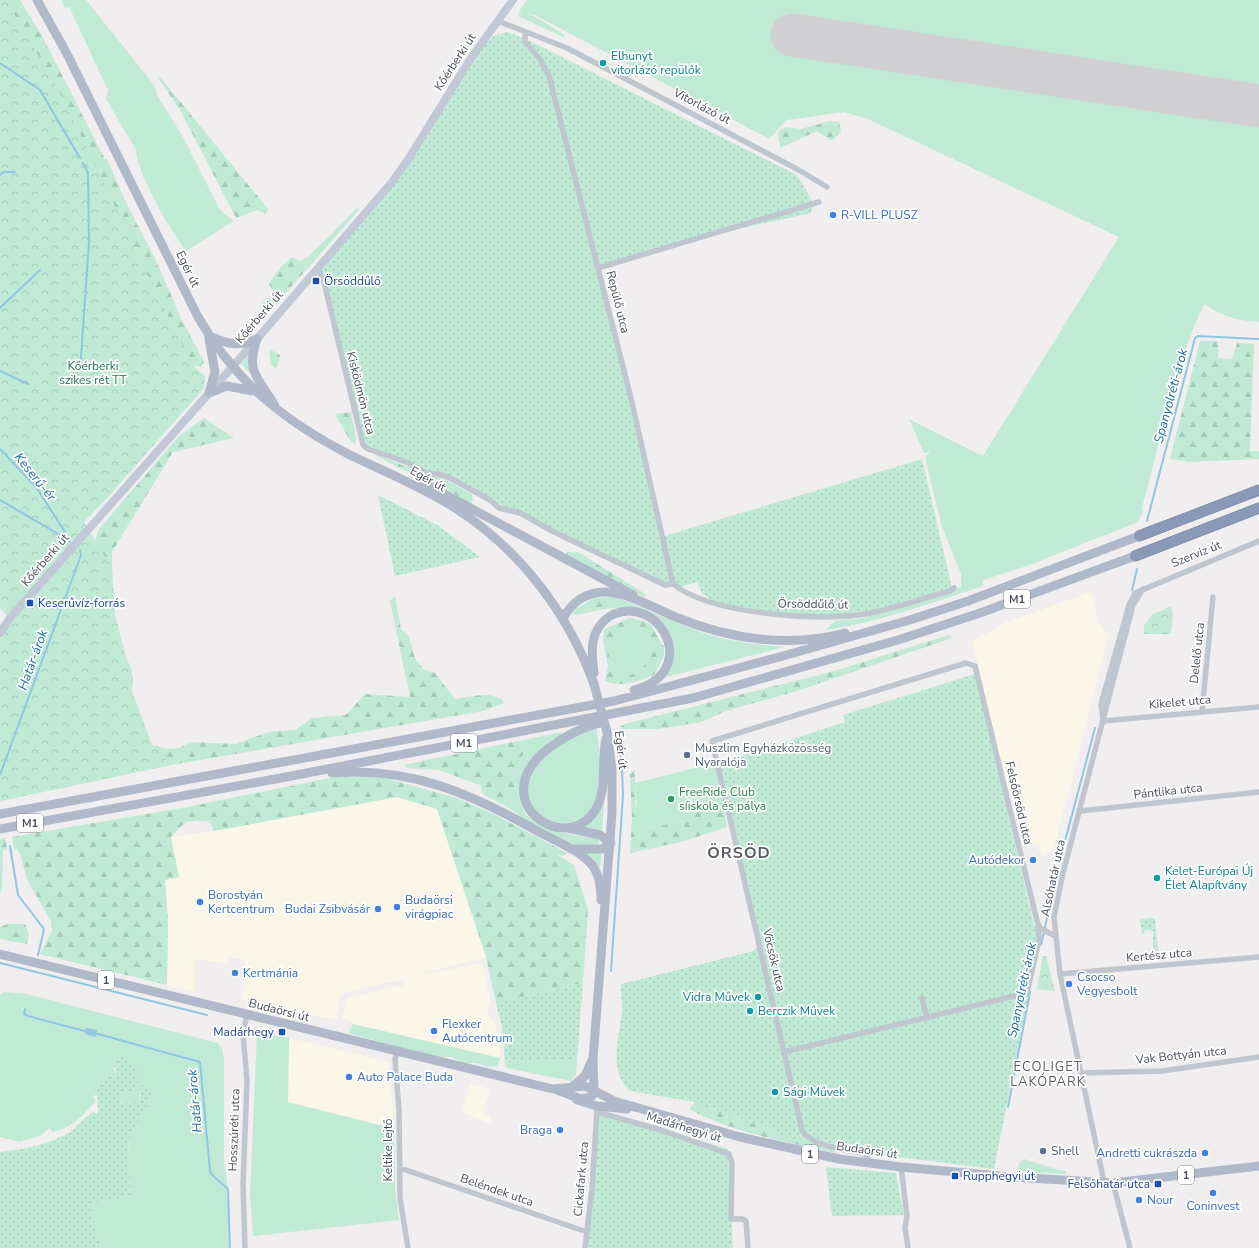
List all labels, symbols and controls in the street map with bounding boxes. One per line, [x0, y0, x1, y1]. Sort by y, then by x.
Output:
street label: Kőérberki út [431, 30, 480, 94]
place label: Elhunyt vitorlázó repülők [611, 48, 702, 78]
marker: Elhunyt vitorlázó repülők [598, 58, 608, 68]
street label: Vitorlázó út [670, 84, 734, 128]
place label: R-VILL PLUSZ [841, 207, 918, 223]
marker: R-VILL PLUSZ [828, 210, 838, 220]
street label: Egér út [172, 248, 204, 291]
street label: Repülő utca [602, 269, 634, 335]
place label: Örsöddűlő [324, 273, 381, 289]
marker: Örsöddűlő [311, 276, 321, 286]
street label: Kőérberki út [232, 287, 287, 347]
water label: Spanyolréti-árok [1150, 346, 1192, 445]
street label: Kisködmön utca [343, 350, 379, 436]
park label: Kőérberki szikes rét TT [59, 358, 128, 388]
water label: Keserű-ér [10, 449, 60, 505]
street label: Egér út [407, 463, 449, 496]
street label: Kőérberki út [18, 530, 73, 590]
street label: Szerviz út [1169, 536, 1224, 571]
road number: M1 [1004, 590, 1030, 608]
place label: Keserűvíz-forrás [38, 595, 125, 611]
street label: Örsöddűlő út [777, 595, 849, 613]
marker: Keserűvíz-forrás [25, 598, 35, 608]
street label: Delelő utca [1186, 622, 1208, 684]
water label: Határ-árok [14, 627, 52, 693]
street label: Kikelet utca [1148, 691, 1212, 713]
street label: Egér út [611, 730, 631, 771]
road number: M1 [451, 734, 477, 752]
place label: Muszlim Egyházközösség Nyaralója [695, 740, 831, 770]
marker: Muszlim Egyházközösség Nyaralója [682, 750, 692, 760]
street label: Felsőörsöd utca [1002, 760, 1036, 846]
street label: Pántlika utca [1133, 779, 1203, 803]
place label: FreeRide Club síiskola és pálya [679, 784, 766, 814]
marker: FreeRide Club síiskola és pálya [666, 794, 676, 804]
road number: M1 [17, 814, 43, 832]
street label: Alsóhatár utca [1037, 838, 1069, 918]
district label: ÖRSÖD [707, 842, 771, 864]
place label: Autódekor [969, 852, 1026, 868]
marker: Autódekor [1028, 855, 1038, 865]
place label: Kelet-Európai Új Élet Alapítvány [1165, 863, 1253, 893]
marker: Kelet-Európai Új Élet Alapítvány [1152, 873, 1162, 883]
place label: Borostyán Kertcentrum [208, 887, 275, 917]
place label: Budaörsi virágpiac [405, 892, 454, 922]
marker: Borostyán Kertcentrum [195, 897, 205, 907]
place label: Budai Zsibvásár [285, 901, 371, 917]
marker: Budaörsi virágpiac [392, 902, 402, 912]
marker: Budai Zsibvásár [373, 904, 383, 914]
street label: Vöcsök utca [759, 926, 789, 993]
water label: Spanyolréti-árok [1003, 940, 1041, 1039]
street label: Kertész utca [1125, 944, 1193, 966]
place label: Kertmánia [243, 965, 298, 981]
marker: Kertmánia [230, 968, 240, 978]
place label: Csocso Vegyesbolt [1076, 969, 1138, 999]
road number: 1 [98, 971, 114, 989]
marker: Csocso Vegyesbolt [1064, 979, 1074, 989]
place label: Vidra Művek [682, 989, 751, 1005]
marker: Vidra Művek [753, 992, 763, 1002]
street label: Budaörsi út [247, 995, 312, 1025]
place label: Berczik Művek [758, 1003, 836, 1019]
marker: Berczik Művek [745, 1006, 755, 1016]
place label: Flexker Autócentrum [442, 1016, 512, 1046]
place label: Madárhegy [213, 1024, 275, 1040]
marker: Flexker Autócentrum [429, 1026, 439, 1036]
marker: Madárhegy [277, 1027, 287, 1037]
street label: Vak Bottyán utca [1134, 1042, 1227, 1068]
district label: ECOLIGET LAKÓPARK [1010, 1058, 1086, 1091]
water label: Határ-árok [183, 1068, 207, 1133]
place label: Auto Palace Buda [357, 1069, 453, 1085]
marker: Auto Palace Buda [344, 1072, 354, 1082]
place label: Sági Művek [783, 1084, 846, 1100]
marker: Sági Művek [770, 1087, 780, 1097]
street label: Hosszúréti utca [225, 1088, 243, 1172]
street label: Madárhegyi út [645, 1108, 724, 1146]
street label: Keltike lejtő [380, 1118, 396, 1182]
place label: Braga [520, 1122, 552, 1138]
marker: Braga [555, 1125, 565, 1135]
street label: Budaörsi út [835, 1138, 899, 1162]
street label: Cickafark utca [570, 1141, 592, 1217]
place label: Shell [1051, 1143, 1079, 1159]
road number: 1 [802, 1145, 818, 1163]
place label: Andretti cukrászda [1096, 1145, 1197, 1161]
marker: Shell [1038, 1146, 1048, 1156]
marker: Andretti cukrászda [1200, 1148, 1210, 1158]
road number: 1 [1178, 1166, 1194, 1184]
place label: Rupphegyi út [963, 1168, 1036, 1184]
street label: Beléndek utca [458, 1170, 536, 1210]
marker: Rupphegyi út [950, 1171, 960, 1181]
place label: Felsőhatár utca [1067, 1176, 1150, 1192]
marker: Felsőhatár utca [1153, 1179, 1163, 1189]
marker: Coninvest [1208, 1188, 1218, 1198]
place label: Nour [1147, 1192, 1174, 1208]
marker: Nour [1134, 1195, 1144, 1205]
place label: Coninvest [1186, 1198, 1240, 1214]

